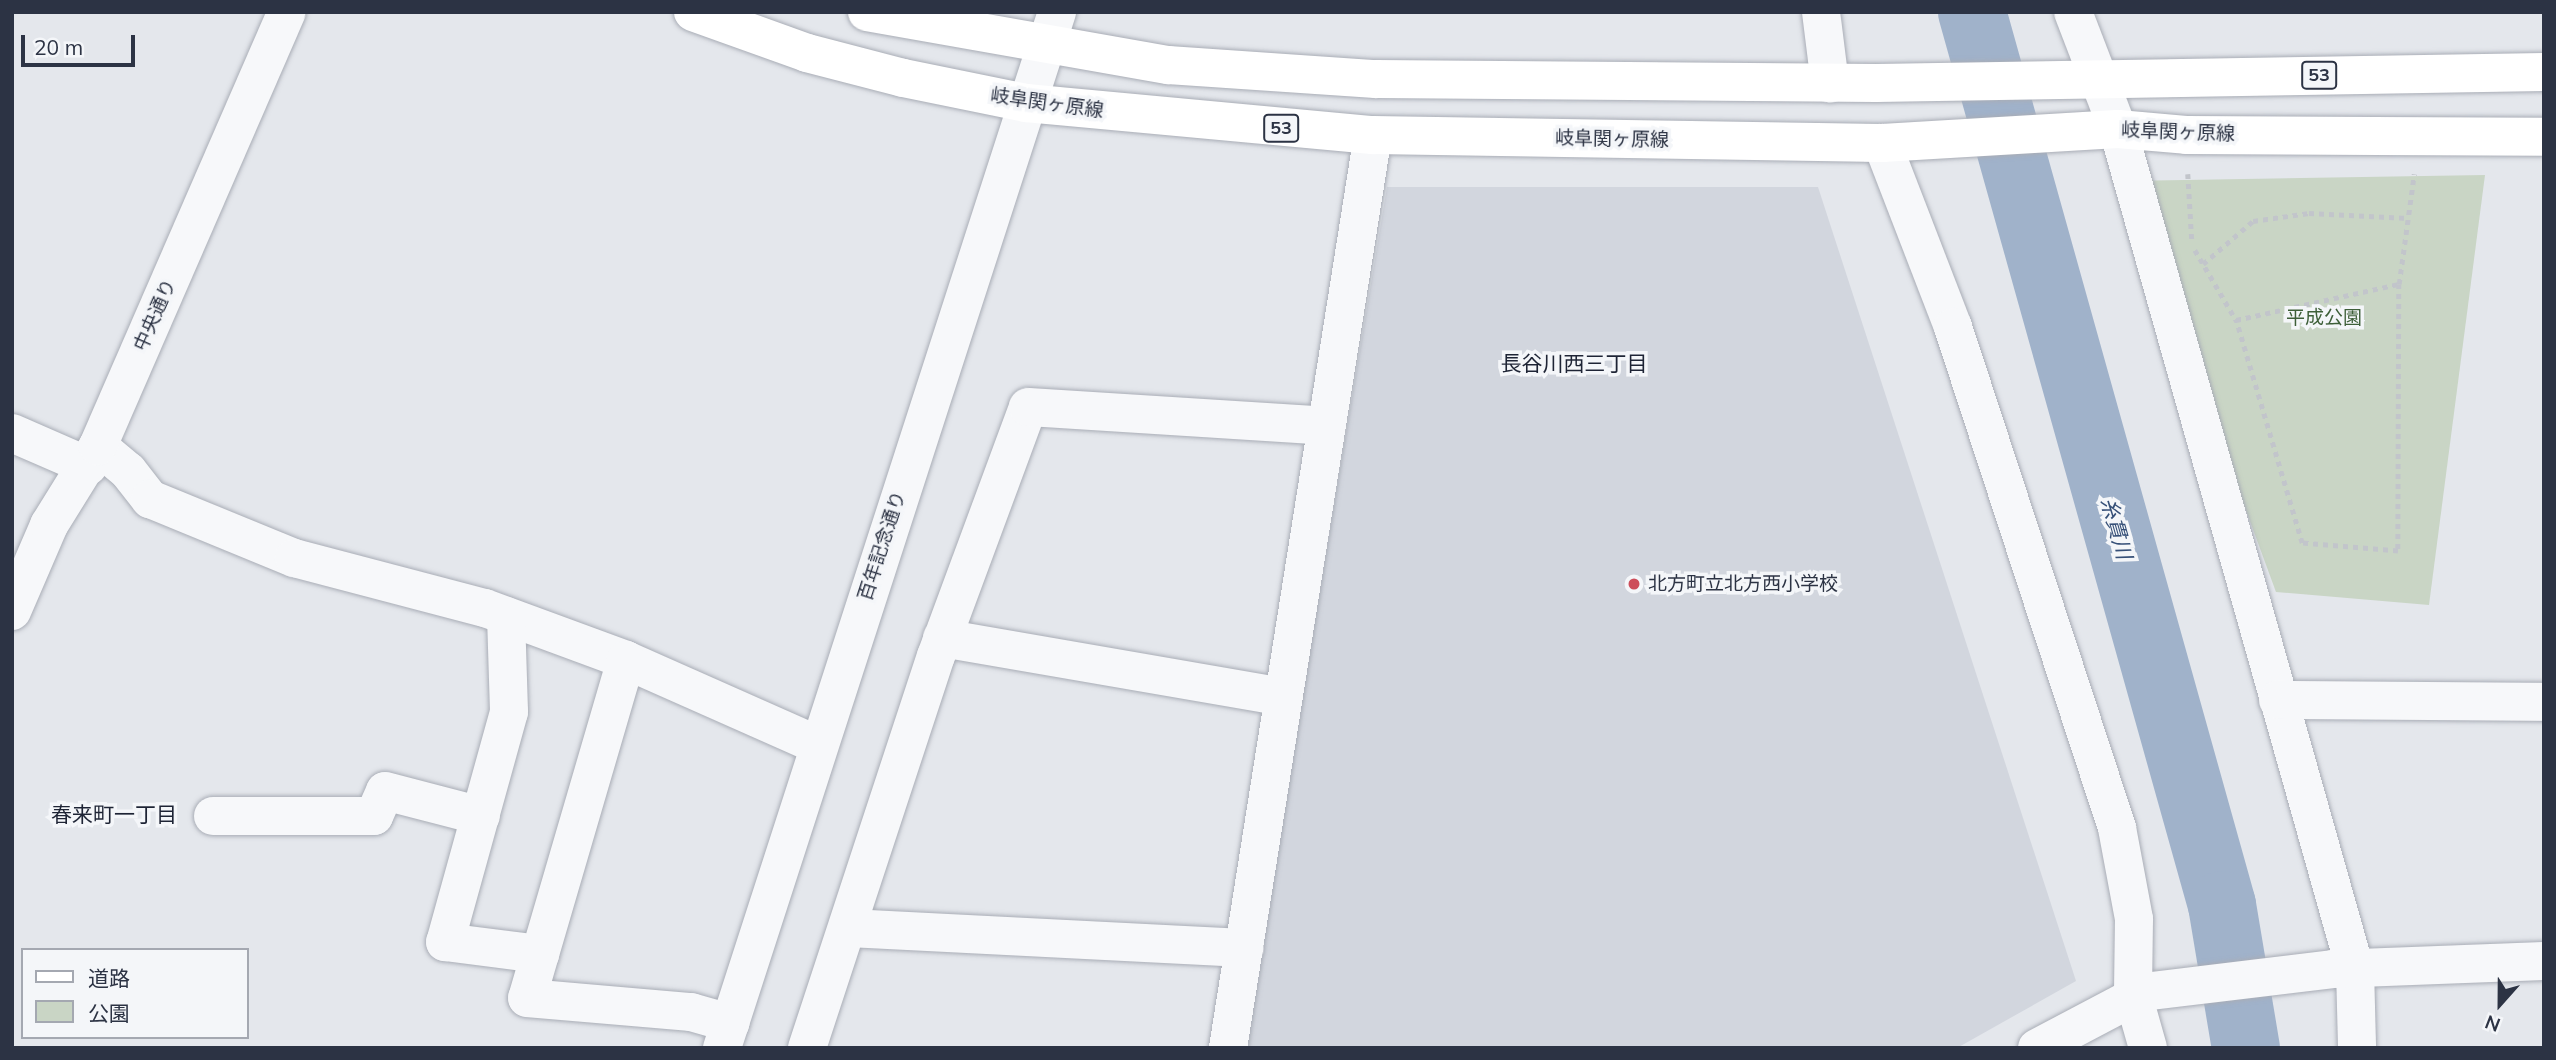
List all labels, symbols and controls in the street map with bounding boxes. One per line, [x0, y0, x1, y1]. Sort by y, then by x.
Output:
scale bar [24, 21, 138, 65]
text: 20 m [34, 34, 83, 60]
road number: 53 [2300, 60, 2338, 90]
street label: 岐阜関ヶ原線 [989, 84, 1105, 122]
road number: 53 [1262, 113, 1300, 142]
street label: 岐阜関ヶ原線 [2121, 119, 2235, 145]
street label: 岐阜関ヶ原線 [1555, 127, 1669, 151]
street label: 中央通り [129, 276, 181, 354]
park label: 平成公園 [2286, 307, 2362, 329]
district label: 長谷川西三丁目 [1501, 350, 1647, 376]
street label: 百年記念通り [854, 488, 910, 604]
water label: 糸貫川 [2096, 494, 2138, 562]
place label: 北方町立北方西小学校 [1648, 573, 1838, 595]
marker: 北方町立北方西小学校 [1626, 576, 1642, 592]
district label: 春来町一丁目 [51, 801, 177, 827]
legend [21, 948, 248, 1039]
text: 道路 [88, 965, 130, 991]
north arrow [2465, 969, 2535, 1039]
text: 公園 [88, 1000, 130, 1026]
text: N [2481, 1010, 2503, 1037]

